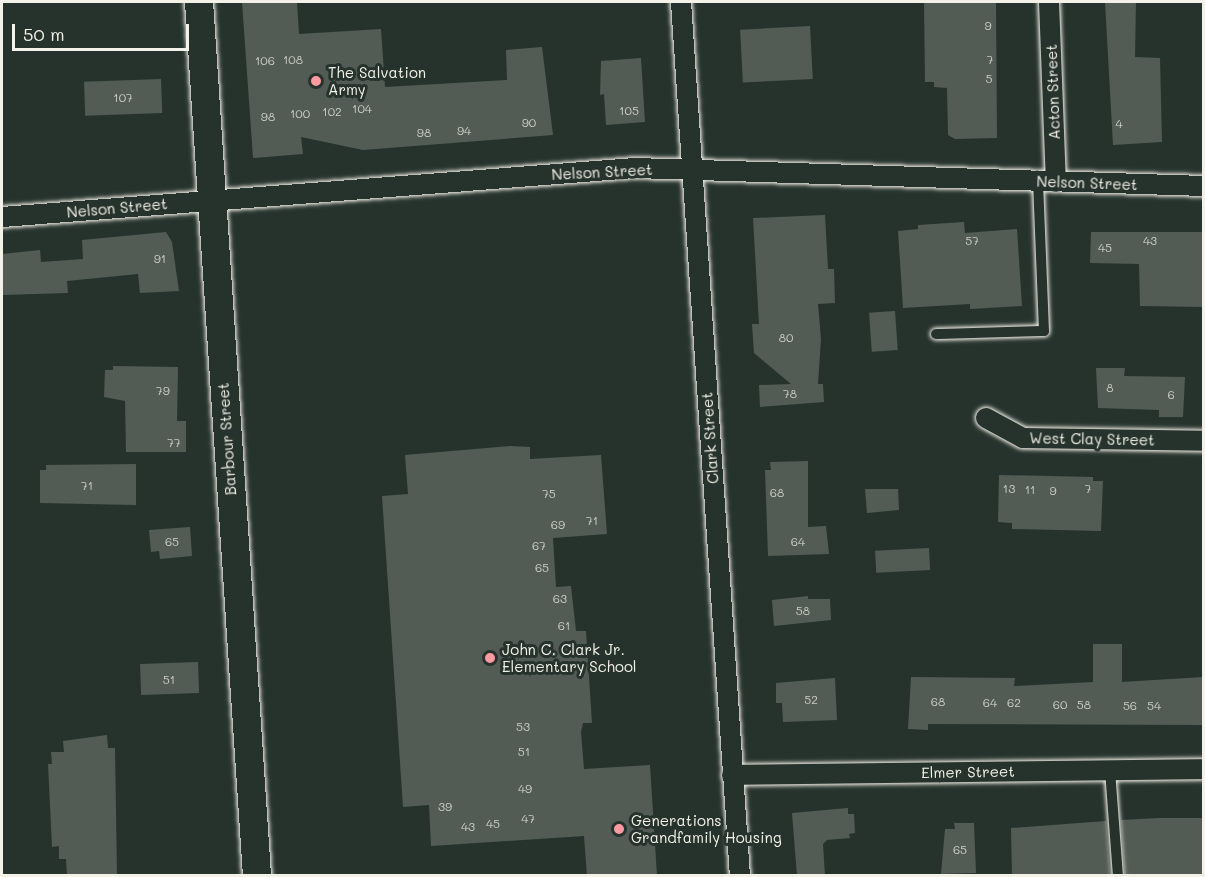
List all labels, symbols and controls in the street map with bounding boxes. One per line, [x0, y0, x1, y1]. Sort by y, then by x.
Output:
scale bar [15, 12, 192, 50]
house number: 9 [984, 19, 992, 33]
text: 50 m [23, 22, 65, 46]
street label: Acton Street [1042, 44, 1064, 140]
house number: 108 [283, 53, 303, 67]
house number: 7 [987, 53, 993, 67]
house number: 106 [255, 54, 275, 68]
place label: The Salvation Army [328, 63, 426, 98]
house number: 5 [986, 72, 992, 86]
marker: The Salvation Army [309, 74, 323, 88]
house number: 107 [113, 91, 133, 105]
house number: 104 [352, 102, 372, 116]
house number: 105 [619, 104, 639, 118]
house number: 102 [322, 105, 342, 119]
house number: 100 [290, 107, 310, 121]
house number: 98 [261, 110, 275, 124]
house number: 90 [522, 116, 536, 130]
house number: 4 [1115, 117, 1123, 131]
house number: 94 [457, 124, 471, 138]
house number: 98 [417, 126, 431, 140]
street label: Nelson Street [551, 160, 653, 184]
street label: Nelson Street [1036, 172, 1138, 194]
street label: Nelson Street [66, 195, 168, 221]
house number: 57 [965, 234, 979, 248]
house number: 43 [1143, 234, 1157, 248]
house number: 45 [1098, 241, 1112, 255]
house number: 91 [154, 252, 166, 266]
house number: 80 [779, 331, 793, 345]
house number: 8 [1106, 381, 1114, 395]
street label: Barbour Street [214, 382, 240, 496]
house number: 79 [156, 384, 170, 398]
house number: 78 [783, 387, 797, 401]
house number: 6 [1167, 388, 1175, 402]
street label: Clark Street [698, 392, 722, 484]
street label: West Clay Street [1029, 429, 1155, 449]
house number: 77 [167, 436, 181, 450]
house number: 71 [81, 479, 93, 493]
house number: 13 [1003, 482, 1015, 496]
house number: 7 [1085, 482, 1091, 496]
house number: 11 [1025, 483, 1035, 497]
house number: 9 [1049, 484, 1057, 498]
house number: 68 [770, 486, 784, 500]
house number: 75 [542, 487, 556, 501]
house number: 71 [586, 514, 598, 528]
house number: 69 [551, 518, 565, 532]
house number: 65 [165, 535, 179, 549]
house number: 64 [791, 535, 805, 549]
house number: 67 [532, 539, 546, 553]
house number: 65 [535, 561, 549, 575]
house number: 63 [553, 592, 567, 606]
house number: 58 [796, 604, 810, 618]
house number: 61 [558, 619, 570, 633]
place label: John C. Clark Jr. Elementary School [502, 640, 637, 675]
marker: John C. Clark Jr. Elementary School [483, 651, 497, 665]
house number: 51 [163, 673, 175, 687]
house number: 52 [804, 693, 818, 707]
house number: 68 [931, 695, 945, 709]
house number: 64 [983, 696, 997, 710]
house number: 62 [1007, 696, 1021, 710]
house number: 60 [1053, 698, 1067, 712]
house number: 58 [1077, 698, 1091, 712]
house number: 56 [1123, 699, 1137, 713]
house number: 54 [1147, 699, 1161, 713]
house number: 53 [516, 720, 530, 734]
house number: 51 [518, 745, 530, 759]
street label: Elmer Street [921, 762, 1015, 782]
house number: 49 [518, 782, 532, 796]
house number: 39 [438, 800, 452, 814]
place label: Generations Grandfamily Housing [631, 811, 782, 846]
house number: 47 [521, 812, 535, 826]
house number: 45 [486, 817, 500, 831]
house number: 43 [461, 820, 475, 834]
marker: Generations Grandfamily Housing [612, 822, 626, 836]
house number: 65 [953, 843, 967, 857]

